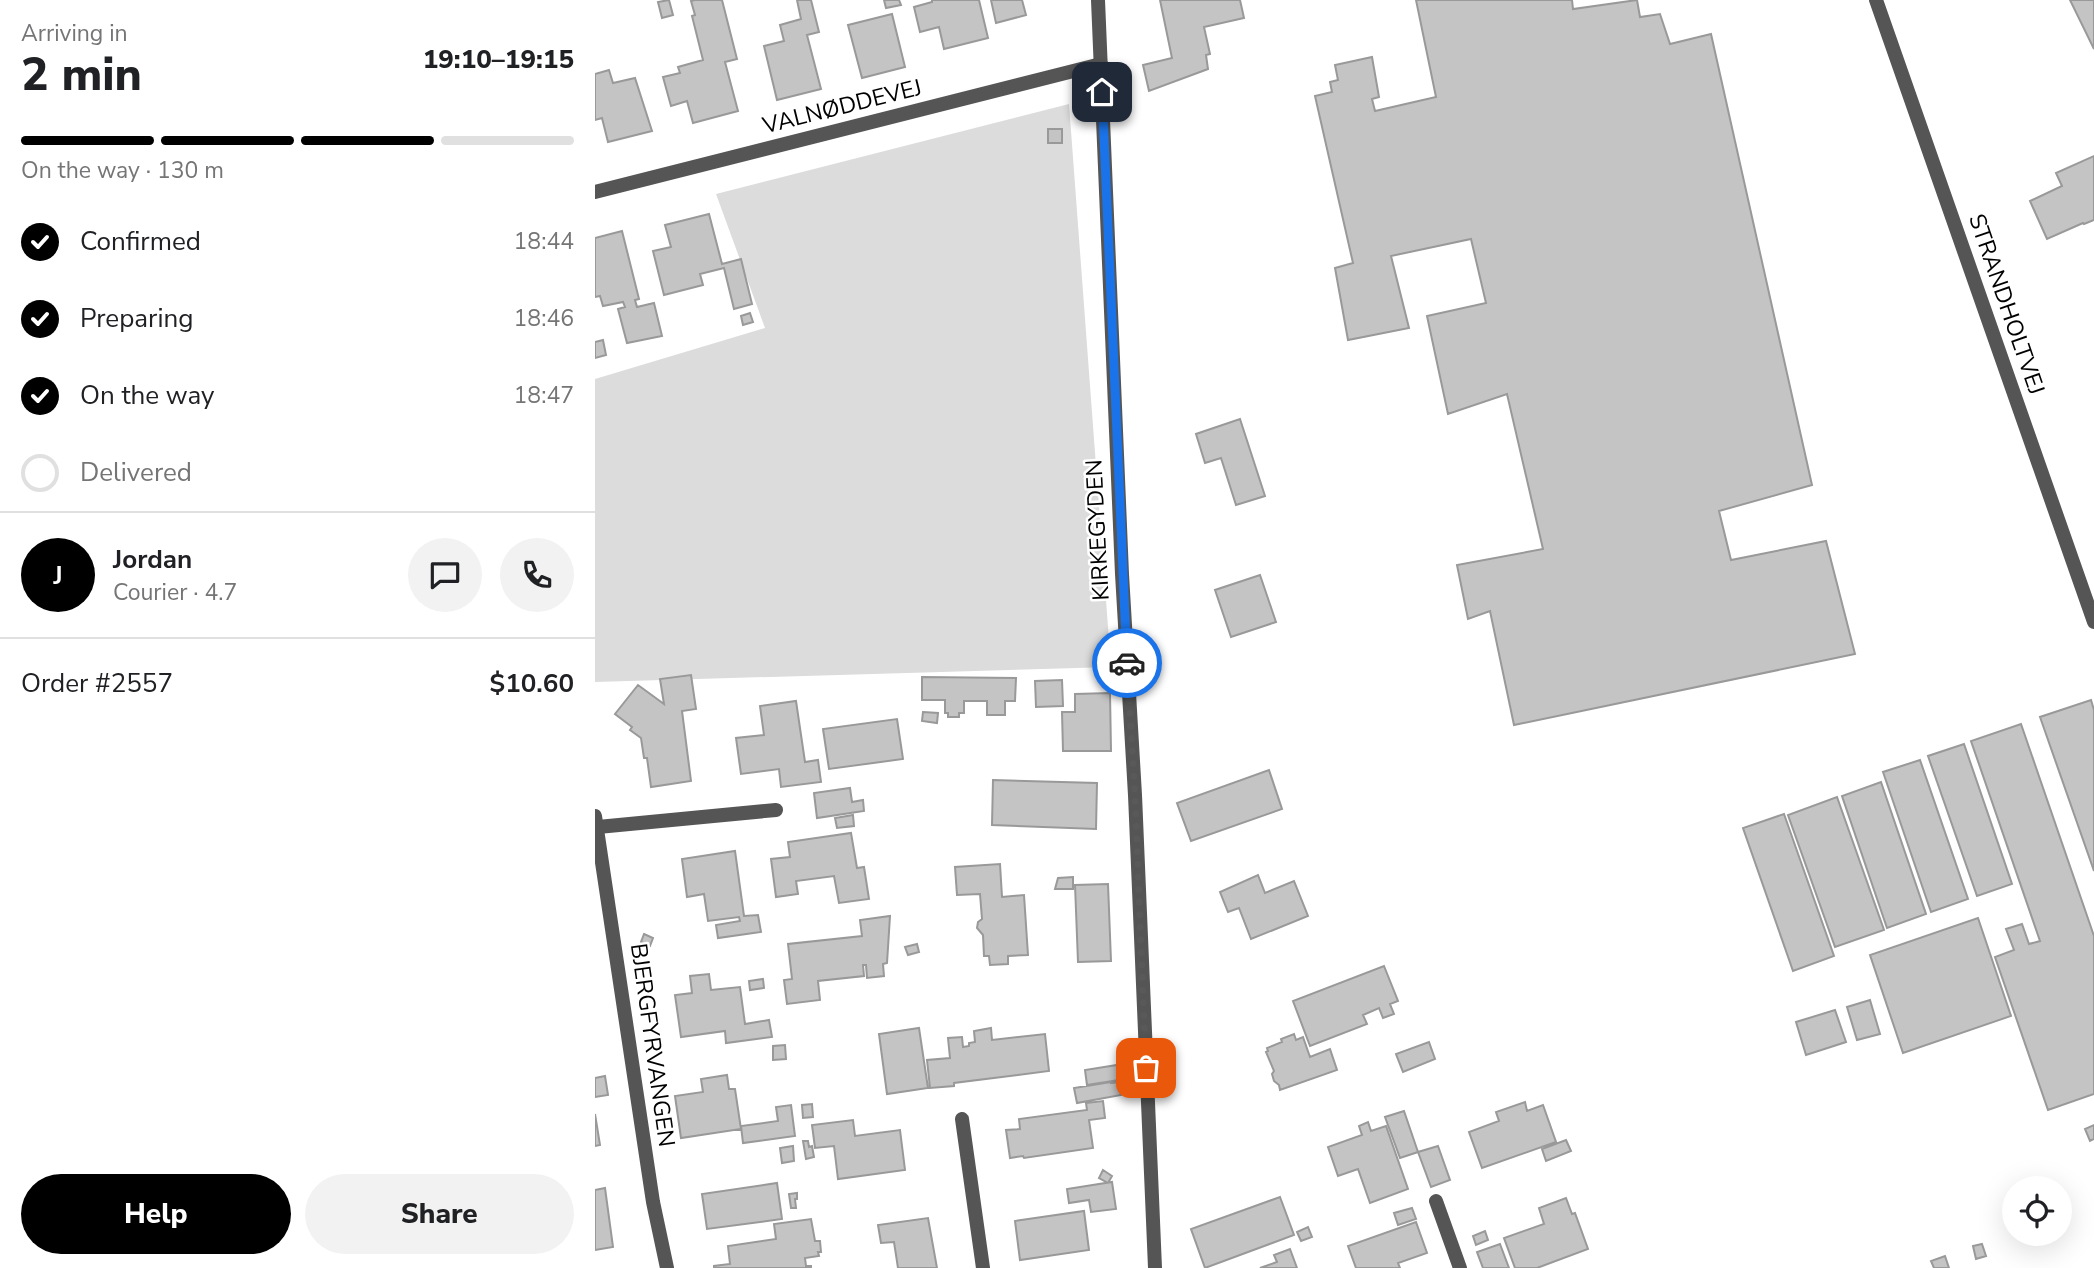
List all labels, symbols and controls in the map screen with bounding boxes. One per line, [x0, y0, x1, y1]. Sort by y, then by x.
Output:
text: Arriving in [21, 18, 128, 49]
text: 19:10–19:15 [423, 42, 574, 77]
text: 2 min [21, 43, 142, 106]
pin [1072, 62, 1132, 122]
street label: VALNØDDEVEJ [758, 72, 925, 141]
icon: home [1083, 73, 1121, 111]
text: On the way · 130 m [21, 155, 224, 186]
street label: STRANDHOLTVEJ [1961, 210, 2052, 399]
icon: check [21, 223, 59, 261]
text: Confirmed [80, 224, 201, 259]
text: 18:44 [514, 226, 574, 257]
icon: check [21, 300, 59, 338]
text: Preparing [80, 301, 193, 336]
text: 18:46 [514, 303, 574, 334]
icon: check [21, 377, 59, 415]
text: On the way [80, 378, 214, 413]
text: 18:47 [514, 380, 574, 411]
text: Delivered [80, 455, 192, 490]
street label: KIRKEGYDEN [1078, 459, 1117, 601]
button: chat [408, 538, 482, 612]
button: phone [500, 538, 574, 612]
text: Jordan [113, 542, 192, 577]
text: J [53, 558, 63, 593]
text: Courier · 4.7 [113, 577, 237, 608]
courier [1092, 628, 1162, 698]
icon: car [1108, 644, 1146, 682]
text: Order #2557 [21, 666, 173, 701]
text: $10.60 [490, 666, 574, 701]
street label: BJERGFYRVANGEN [623, 941, 682, 1149]
pin [1116, 1038, 1176, 1098]
icon: bag [1127, 1049, 1165, 1087]
button: Help [21, 1174, 291, 1254]
button: Share [305, 1174, 574, 1254]
map controls [2002, 1176, 2072, 1246]
button: locate [2002, 1176, 2072, 1246]

